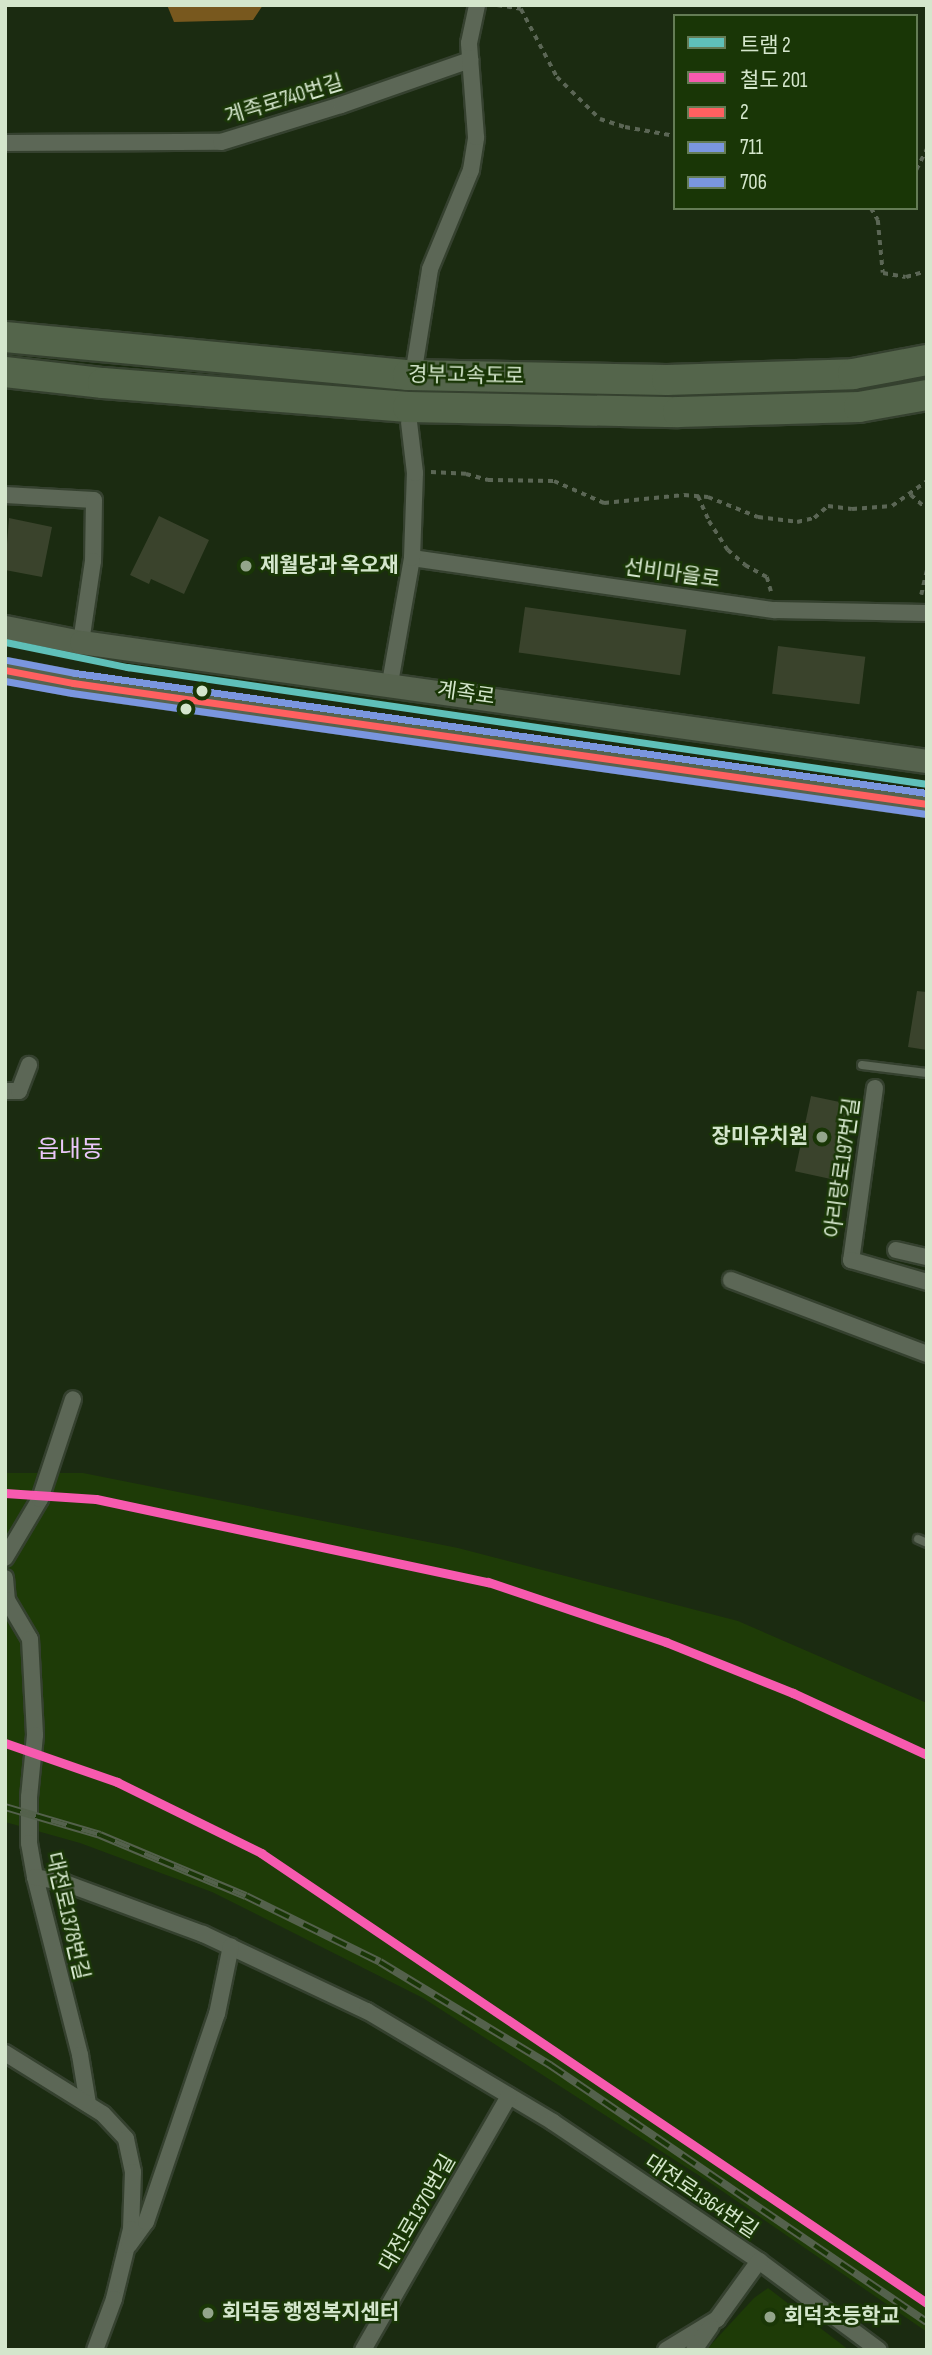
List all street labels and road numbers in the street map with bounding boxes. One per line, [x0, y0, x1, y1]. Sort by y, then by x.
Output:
street label: 계족로740번길 [222, 70, 346, 130]
street label: 경부고속도로 [408, 362, 524, 390]
street label: 선비마을로 [622, 555, 722, 593]
street label: 계족로 [436, 677, 496, 711]
street label: 아리랑로197번길 [821, 1096, 865, 1240]
street label: 대전로1378번길 [40, 1850, 94, 1982]
street label: 대전로1370번길 [374, 2150, 462, 2276]
street label: 대전로1364번길 [640, 2150, 762, 2244]

